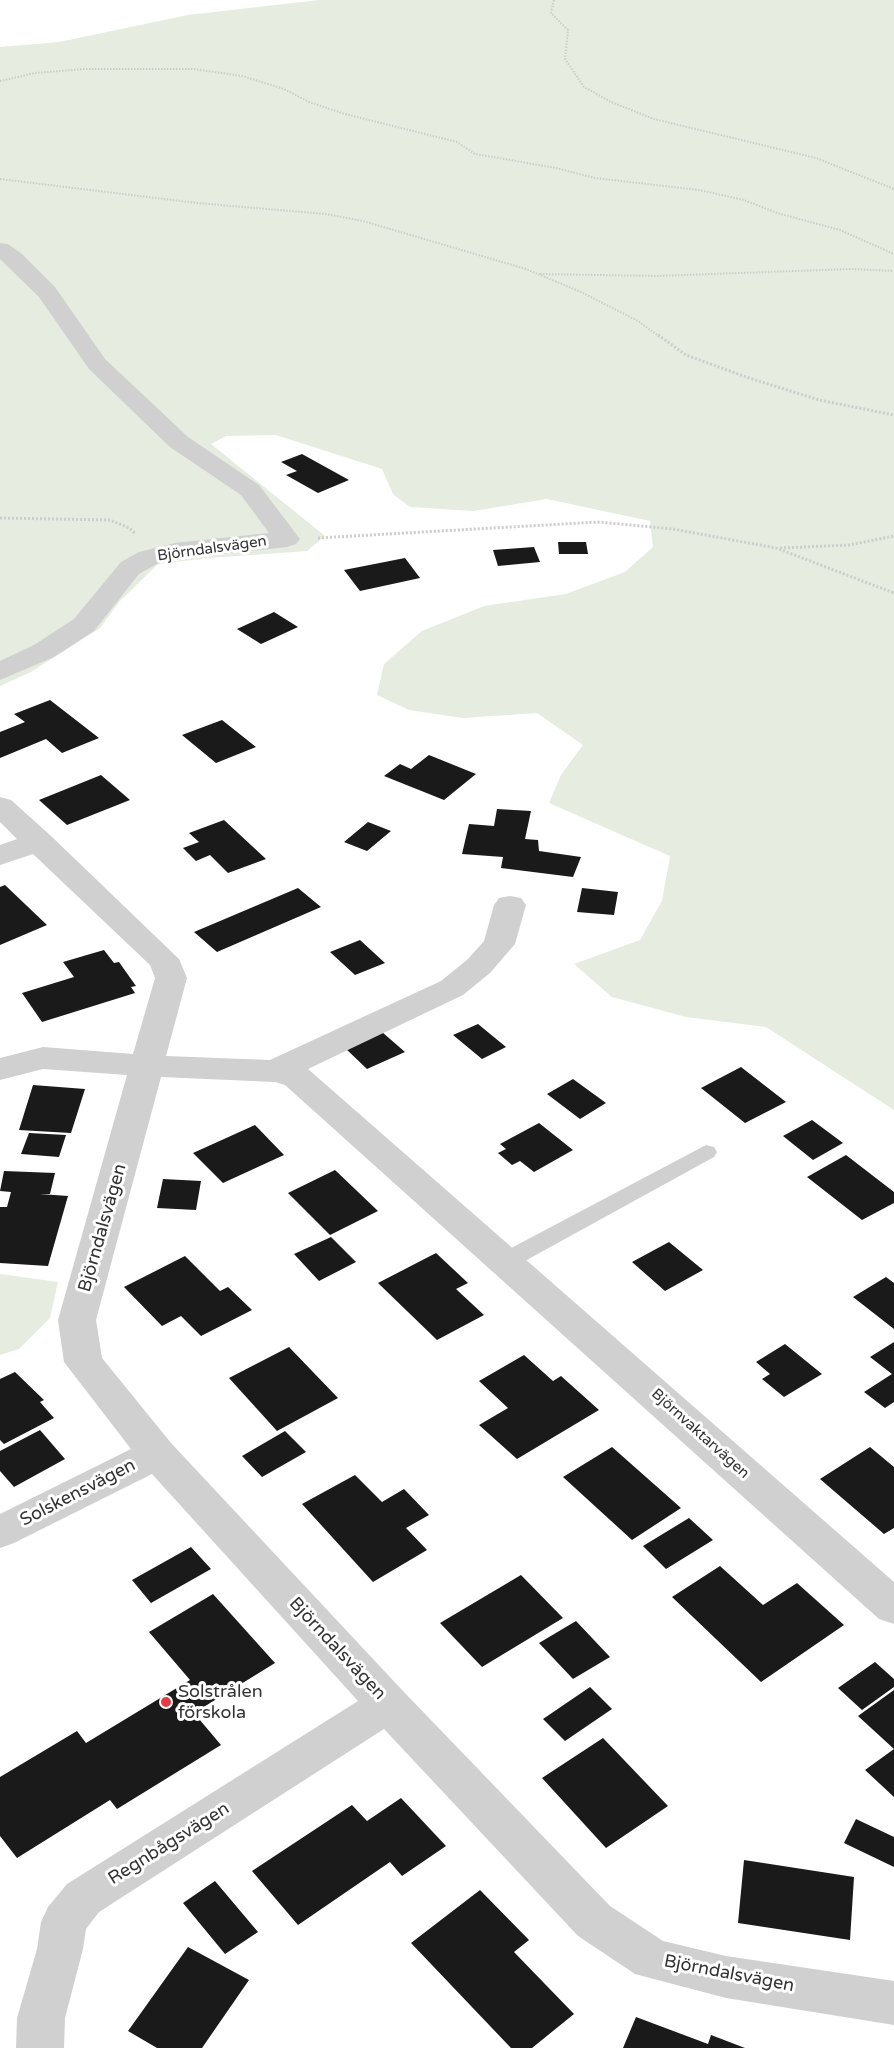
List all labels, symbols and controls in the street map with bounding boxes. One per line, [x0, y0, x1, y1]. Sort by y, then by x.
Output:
street label: Björndalsvägen [156, 532, 268, 566]
street label: Björndalsvägen [74, 1161, 132, 1295]
street label: Björnvaktarvägen [647, 1385, 753, 1483]
street label: Solskensvägen [17, 1455, 139, 1531]
street label: Björndalsvägen [284, 1593, 390, 1705]
place label: Solstrålen förskola [178, 1681, 263, 1724]
marker: Solstrålen förskola [159, 1695, 173, 1709]
street label: Regnbågsvägen [104, 1798, 234, 1890]
street label: Björndalsvägen [662, 1951, 796, 1997]

